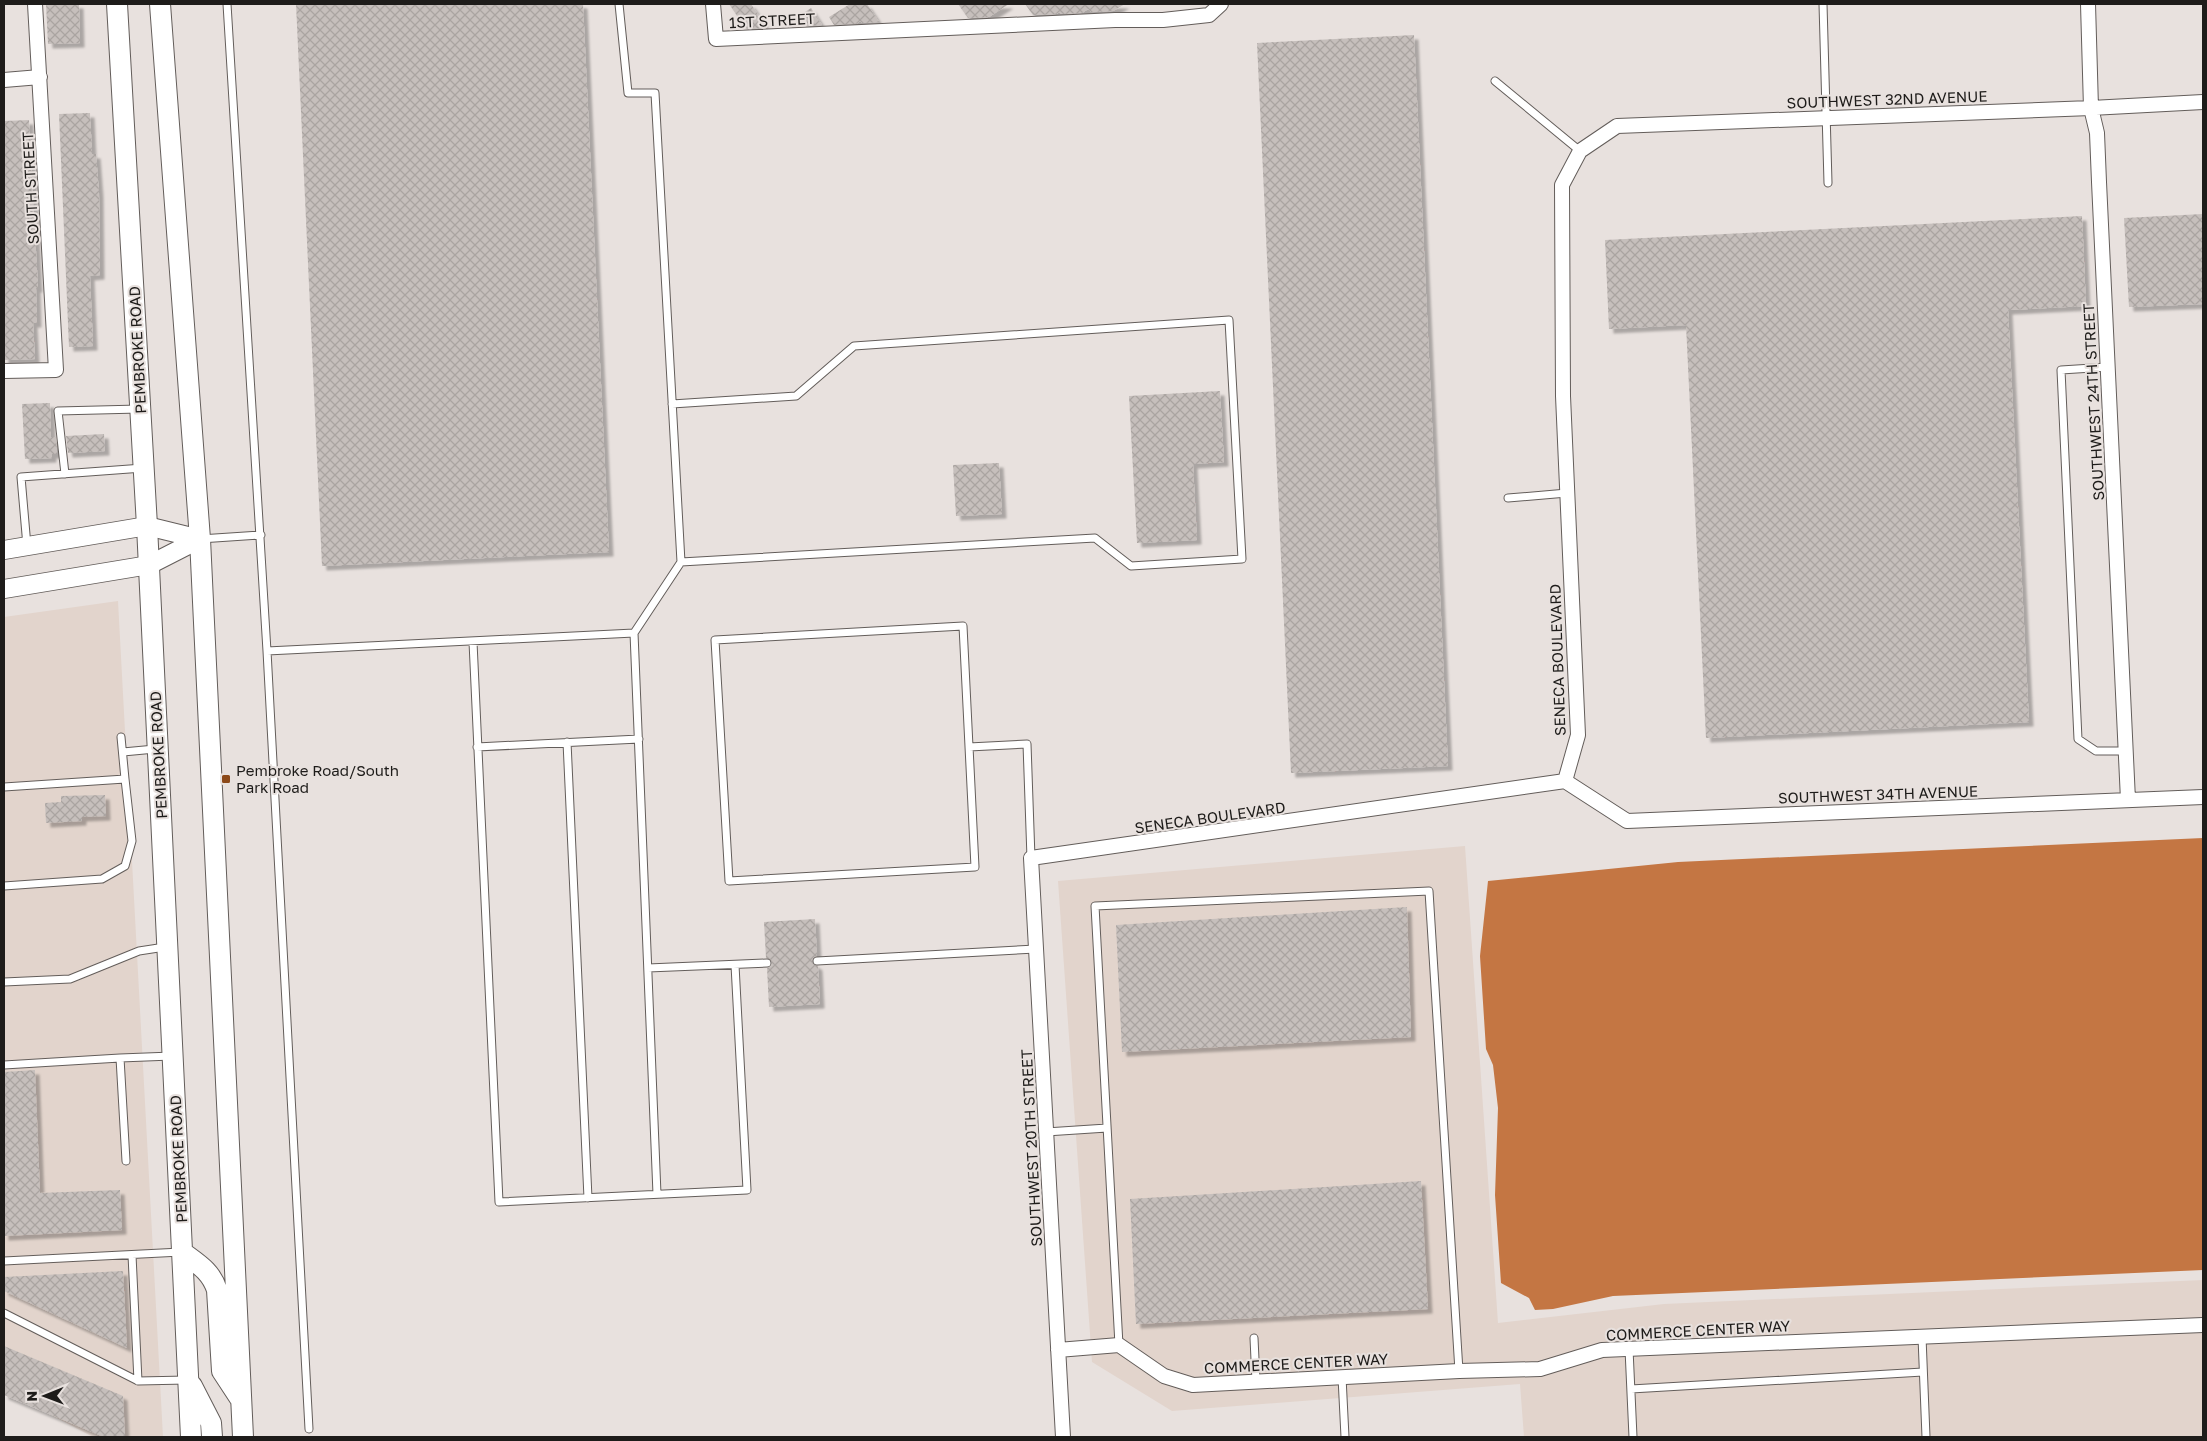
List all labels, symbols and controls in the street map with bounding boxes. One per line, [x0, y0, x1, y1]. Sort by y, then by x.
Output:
street label: 1ST STREET [728, 9, 816, 31]
street label: SOUTHWEST 32ND AVENUE [1786, 86, 1988, 112]
street label: SOUTH STREET [18, 131, 42, 245]
street label: PEMBROKE ROAD [125, 286, 149, 414]
street label: SOUTHWEST 24TH STREET [2079, 303, 2107, 501]
street label: SENECA BOULEVARD [1545, 584, 1569, 736]
street label: PEMBROKE ROAD [146, 691, 170, 819]
place label: Pembroke Road/South Park Road [236, 761, 399, 796]
marker: Pembroke Road/South Park Road [220, 773, 232, 785]
street label: SOUTHWEST 34TH AVENUE [1778, 782, 1978, 806]
street label: SENECA BOULEVARD [1133, 797, 1287, 837]
street label: SOUTHWEST 20TH STREET [1017, 1049, 1045, 1247]
street label: PEMBROKE ROAD [166, 1095, 190, 1223]
street label: COMMERCE CENTER WAY [1605, 1316, 1791, 1344]
street label: COMMERCE CENTER WAY [1203, 1349, 1389, 1377]
north arrow [20, 1371, 70, 1421]
text: N [23, 1391, 40, 1402]

